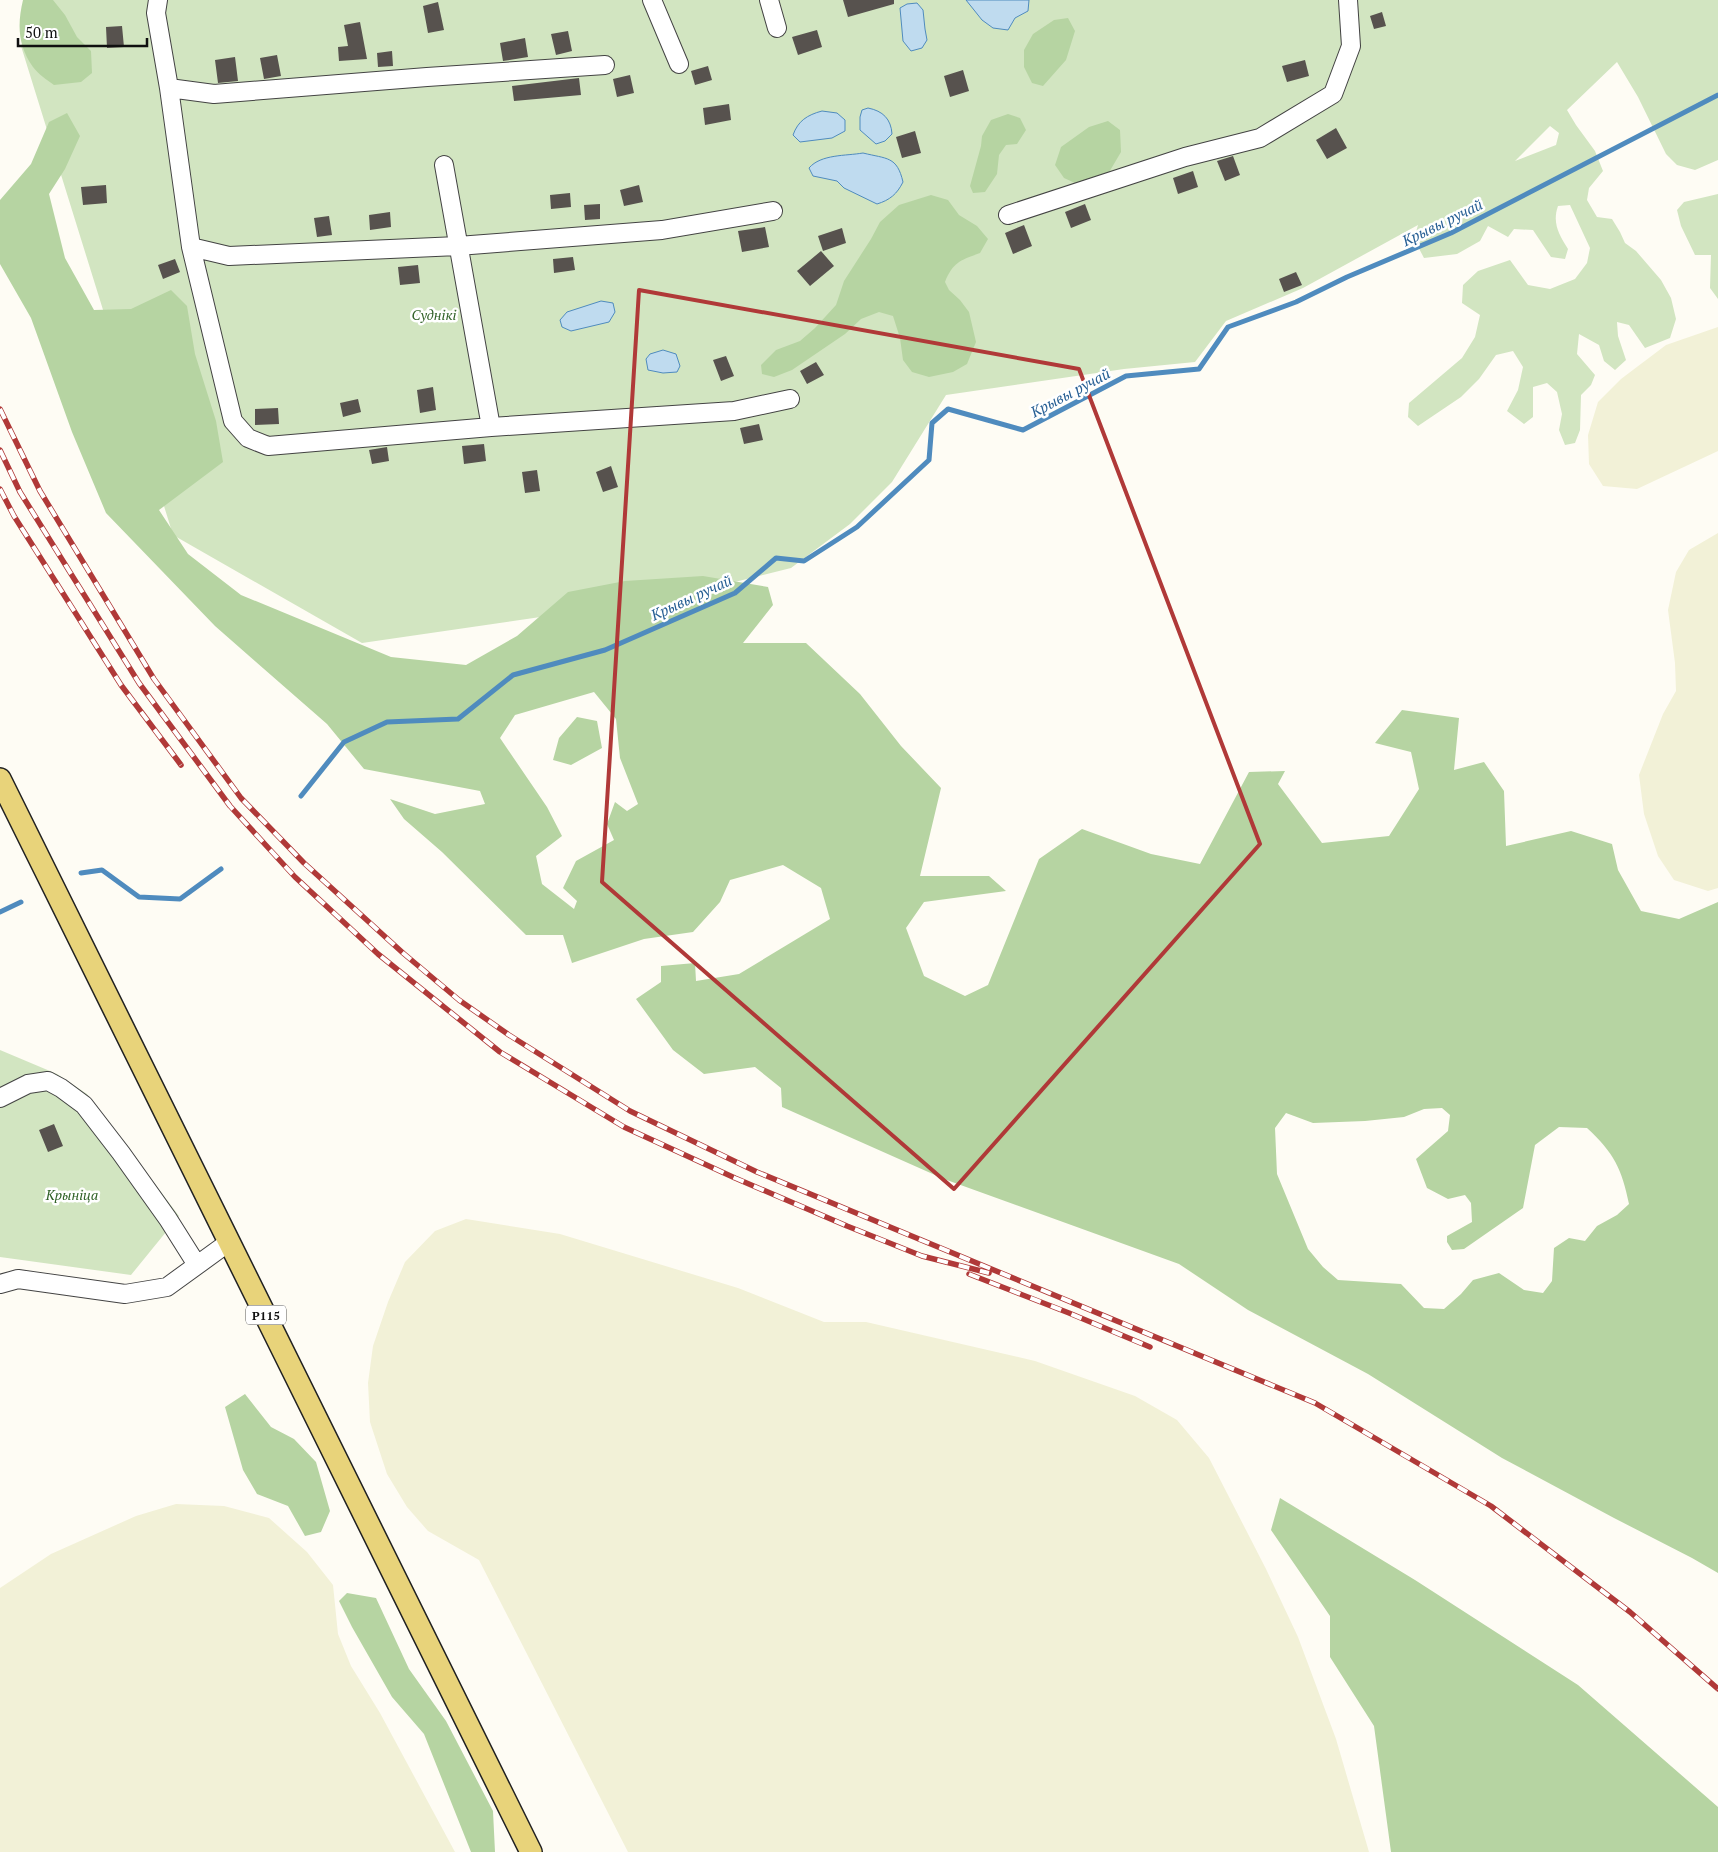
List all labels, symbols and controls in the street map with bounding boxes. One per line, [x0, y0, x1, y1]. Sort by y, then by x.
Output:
scale bar [18, 15, 146, 47]
text: 50 m [25, 22, 58, 42]
water label: Крывы ручай [1398, 194, 1486, 251]
park label: Суднікі [412, 305, 457, 324]
water label: Крывы ручай [1026, 363, 1113, 422]
water label: Крывы ручай [646, 570, 735, 625]
park label: Крыніца [45, 1185, 98, 1204]
road number: Р115 [246, 1306, 286, 1324]

